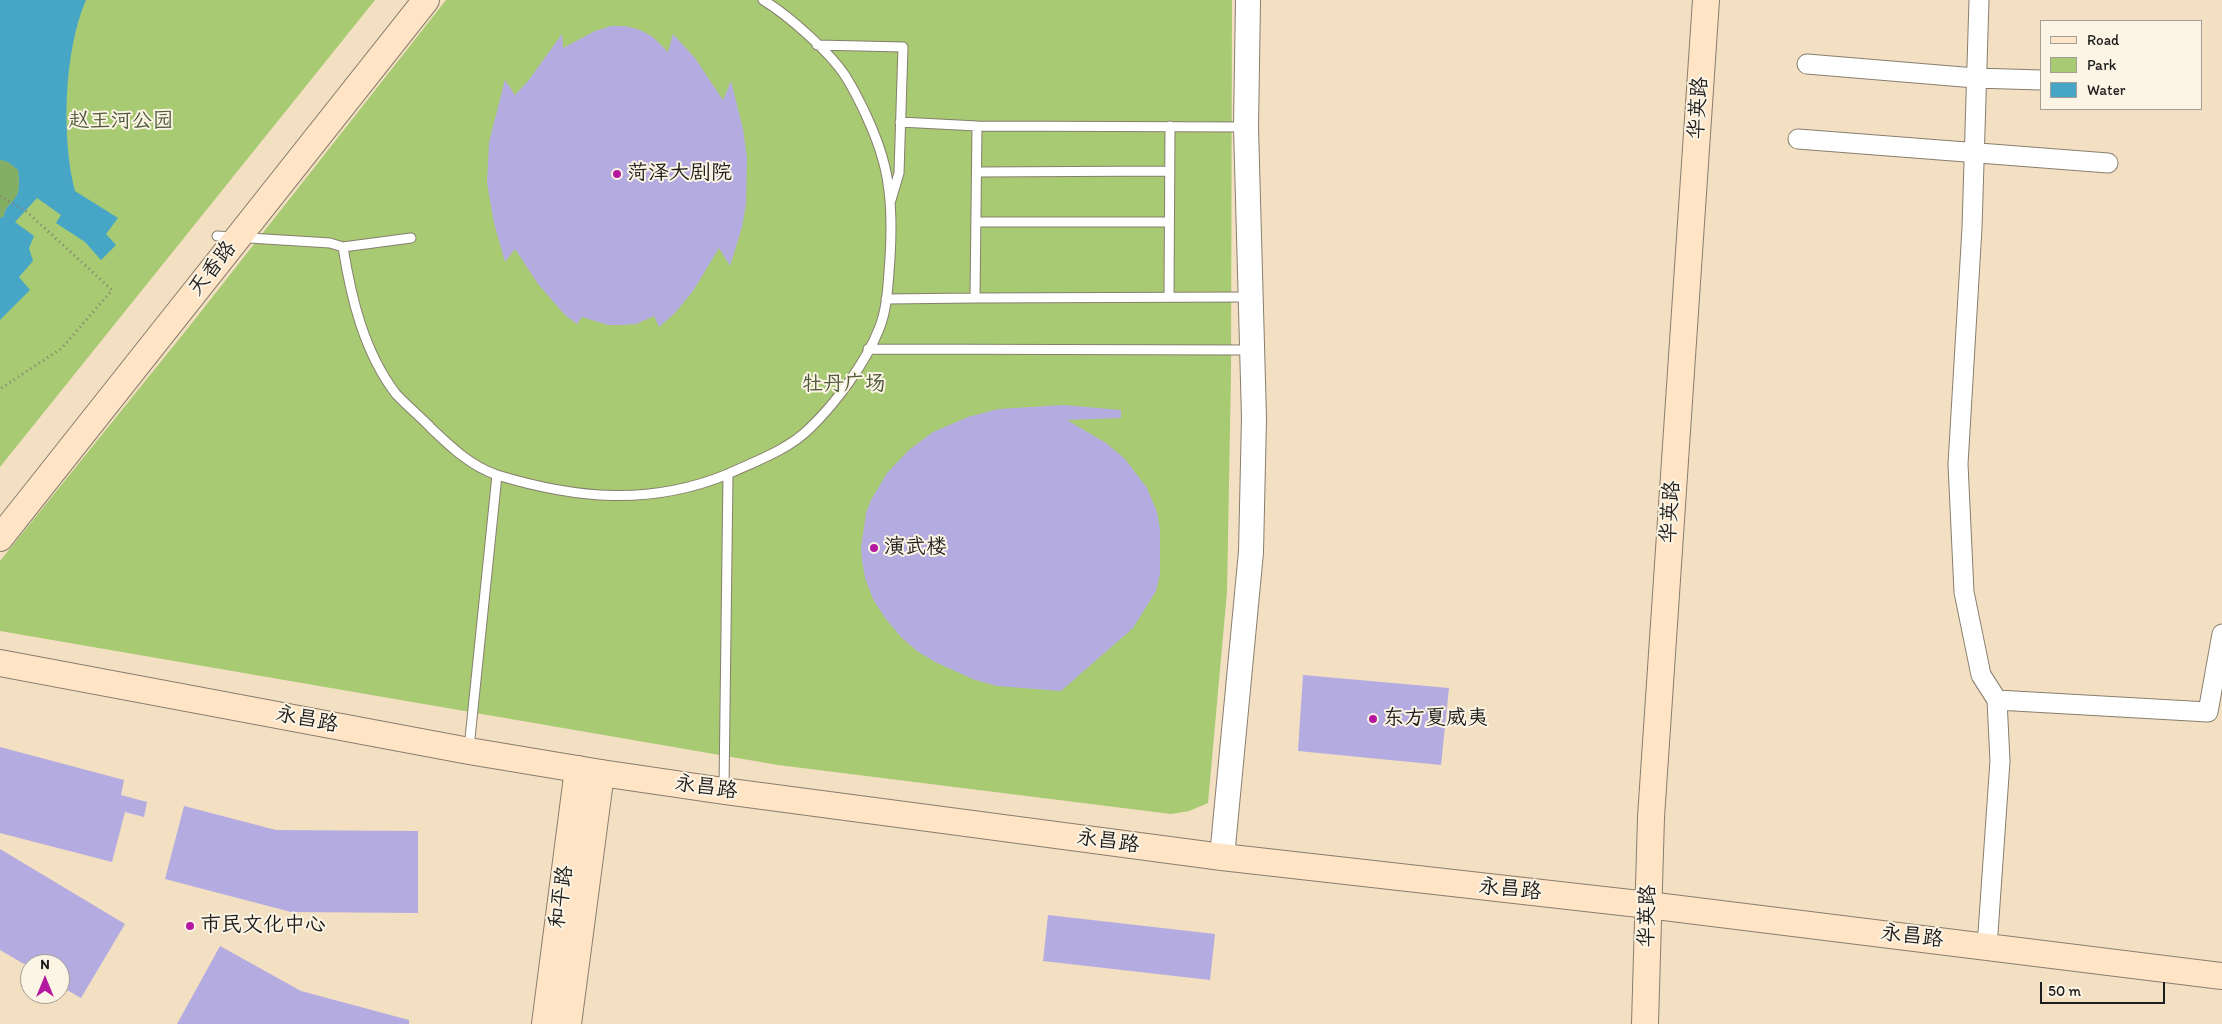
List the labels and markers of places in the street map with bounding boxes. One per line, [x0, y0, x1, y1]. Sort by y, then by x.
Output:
place label: 菏泽大剧院 [627, 161, 732, 187]
marker: 菏泽大剧院 [611, 168, 623, 180]
place label: 演武楼 [884, 535, 947, 561]
marker: 演武楼 [868, 542, 880, 554]
place label: 东方夏威夷 [1383, 706, 1488, 732]
marker: 东方夏威夷 [1367, 713, 1379, 725]
place label: 市民文化中心 [200, 913, 326, 939]
marker: 市民文化中心 [184, 920, 196, 932]

